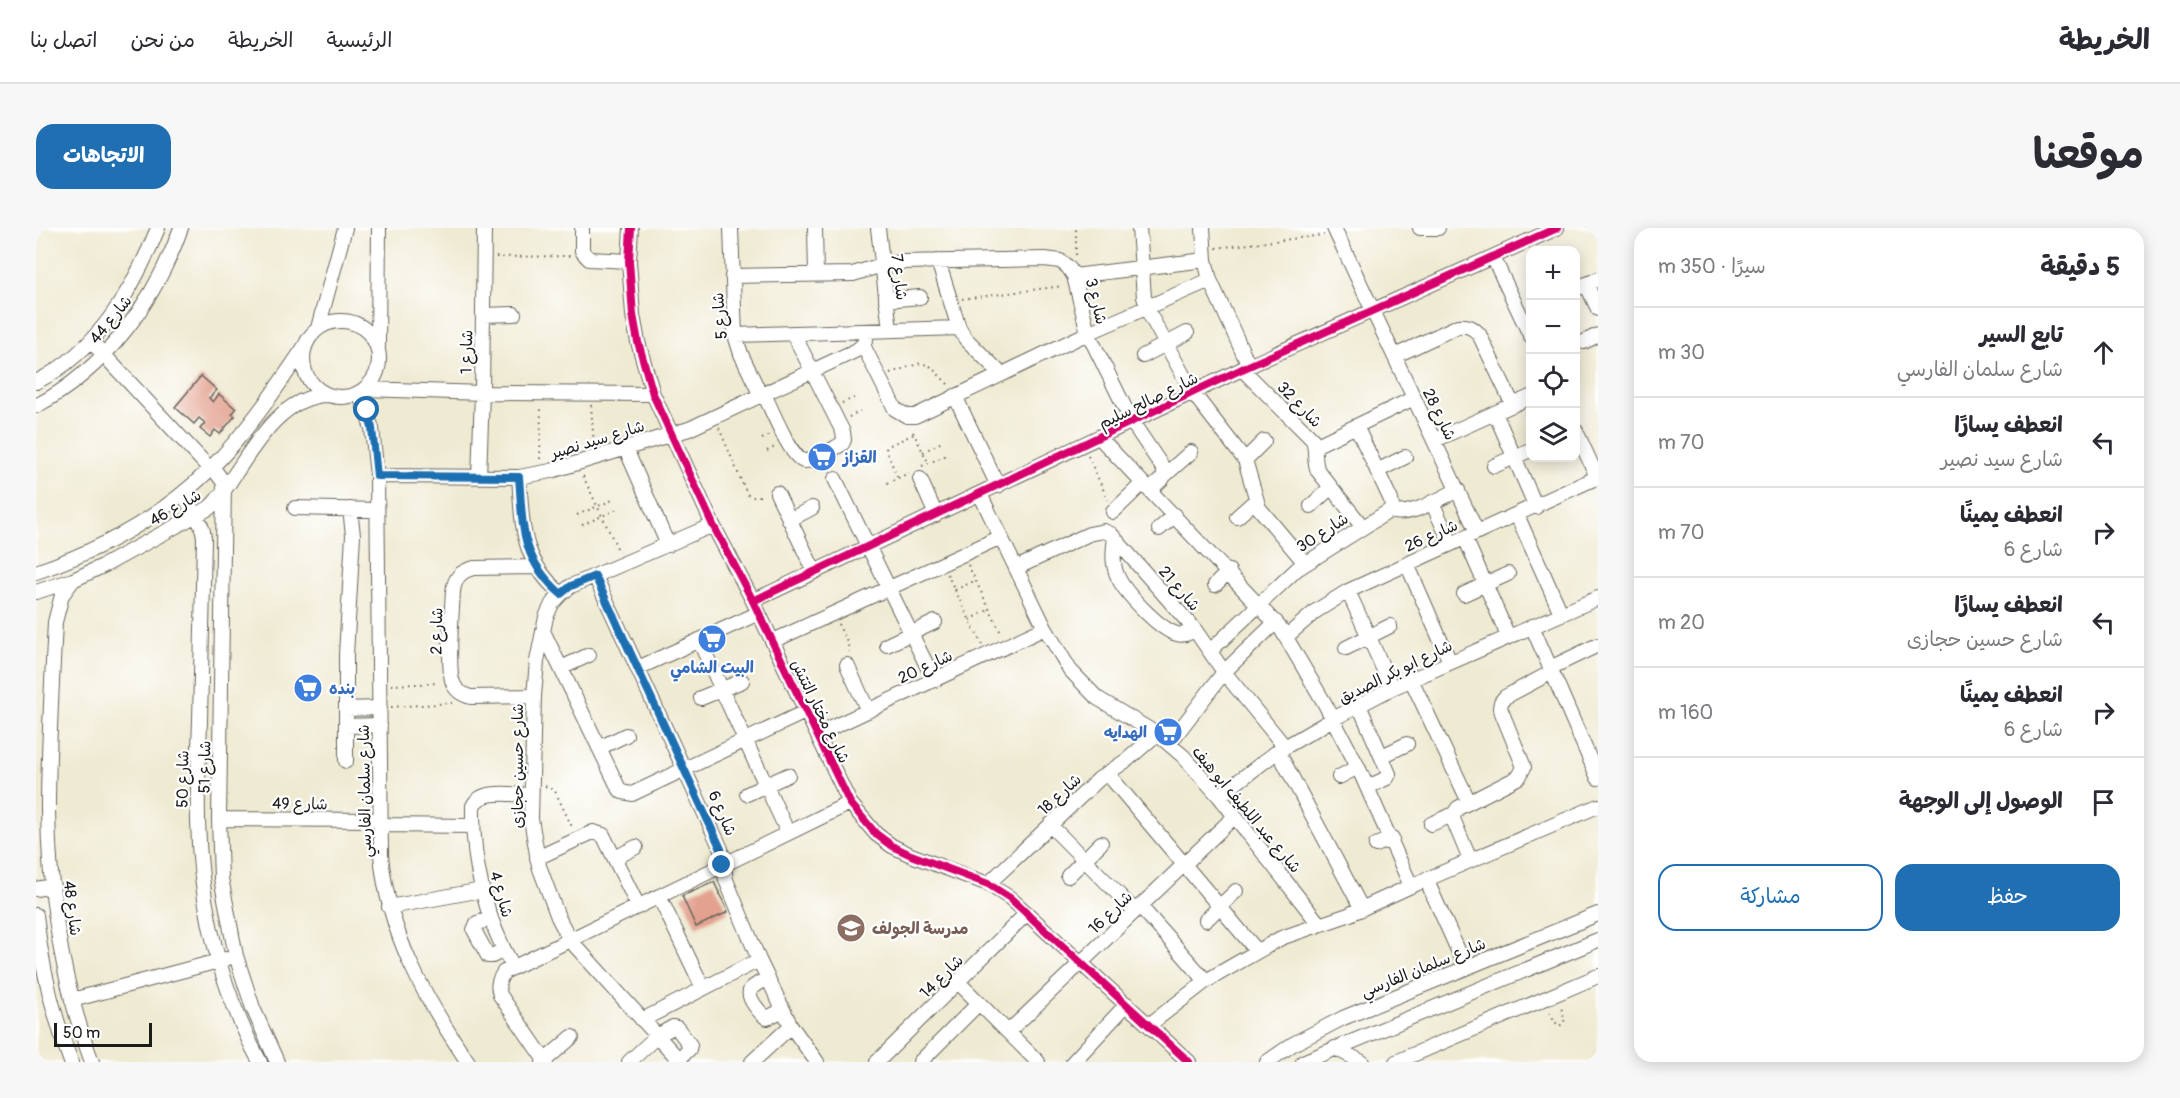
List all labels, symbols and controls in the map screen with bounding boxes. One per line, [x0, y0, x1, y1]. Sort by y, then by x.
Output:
text: الخريطة [2059, 23, 2150, 58]
text: اتصل بنا [30, 27, 97, 54]
text: من نحن [130, 27, 195, 54]
text: الخريطة [228, 27, 293, 54]
text: الرئيسية [326, 27, 392, 54]
button: الاتجاهات [36, 124, 171, 189]
text: موقعنا [2033, 129, 2144, 181]
map controls [1526, 246, 1580, 462]
button: + [1526, 246, 1580, 300]
text: 5 دقيقة [2040, 251, 2120, 283]
street label: شارع 7 [885, 253, 912, 302]
text: سيرًا · 350 m [1658, 254, 1766, 279]
street label: شارع 3 [1080, 276, 1111, 327]
street label: شارع 44 [85, 291, 137, 349]
street label: شارع 5 [708, 292, 733, 340]
button: − [1526, 300, 1580, 354]
text: تابع السير [1980, 321, 2063, 349]
street label: شارع 1 [457, 330, 478, 374]
icon: ahead [2087, 336, 2120, 369]
text: 30 m [1658, 340, 1705, 365]
button: locate [1526, 354, 1580, 408]
text: شارع سلمان الفارسي [1897, 357, 2063, 382]
street label: شارع صالح سليم [1095, 368, 1202, 435]
street label: شارع 32 [1272, 378, 1326, 432]
street label: شارع 28 [1417, 385, 1460, 444]
route start [353, 396, 379, 422]
button: layers [1526, 408, 1580, 462]
text: انعطف يسارًا [1954, 411, 2063, 439]
street label: شارع سيد نصير [546, 416, 647, 465]
icon: left [2087, 426, 2120, 459]
text: 70 m [1658, 430, 1704, 455]
supermarket icon: القزاز [806, 441, 838, 473]
text: شارع سيد نصير [1941, 447, 2063, 472]
place label: القزاز [841, 448, 877, 468]
street label: شارع 46 [146, 485, 206, 532]
text: انعطف يمينًا [1960, 501, 2063, 529]
street label: شارع 30 [1293, 509, 1353, 558]
street label: شارع 26 [1402, 515, 1462, 557]
icon: right [2087, 516, 2120, 549]
text: 70 m [1658, 520, 1704, 545]
text: شارع 6 [2004, 537, 2063, 562]
street label: شارع 21 [1153, 562, 1204, 616]
text: انعطف يسارًا [1954, 591, 2063, 619]
icon: left [2087, 606, 2120, 639]
street label: شارع 2 [427, 607, 448, 655]
text: 20 m [1658, 610, 1705, 635]
supermarket icon: البيت الشامي [696, 623, 728, 655]
text: شارع حسين حجازى [1907, 627, 2063, 652]
street label: شارع ابو بكر الصديق [1335, 636, 1456, 709]
street label: شارع 20 [895, 646, 956, 689]
street label: شارع مختار التتش [785, 656, 854, 767]
place label: البيت الشامي [670, 658, 754, 682]
supermarket icon: بنده [292, 672, 324, 704]
place label: بنده [329, 679, 355, 699]
text: انعطف يمينًا [1960, 681, 2063, 709]
icon: right [2087, 696, 2120, 729]
text: 160 m [1658, 700, 1713, 725]
street label: شارع حسين حجازى [508, 703, 529, 829]
supermarket icon: الهدايه [1152, 716, 1184, 748]
text: شارع 6 [2004, 717, 2063, 742]
place label: الهدايه [1104, 723, 1147, 743]
street label: شارع سلمان الفارسي [354, 724, 380, 858]
street label: شارع 51 [195, 740, 216, 794]
street label: شارع عبد اللطيف ابو هيف [1187, 742, 1305, 878]
street label: شارع 50 [172, 750, 195, 808]
street label: شارع 18 [1034, 770, 1086, 821]
icon: arrive [2087, 786, 2120, 819]
text: الوصول إلى الوجهة [1899, 787, 2063, 815]
street label: شارع 6 [702, 788, 741, 840]
street label: شارع 49 [272, 794, 328, 815]
route end [708, 851, 734, 877]
button: مشاركة [1658, 864, 1883, 931]
button: حفظ [1895, 864, 2120, 931]
street label: شارع 4 [484, 869, 517, 920]
street label: شارع 48 [58, 879, 85, 937]
street label: شارع 16 [1084, 887, 1138, 939]
school or university icon: مدرسة الجولف [835, 912, 867, 944]
place label: مدرسة الجولف [872, 919, 969, 939]
street label: شارع سلمان الفارسي [1358, 934, 1490, 1006]
street label: شارع 14 [916, 951, 968, 1003]
scale bar [54, 1020, 152, 1048]
text: 50 m [63, 1023, 100, 1043]

